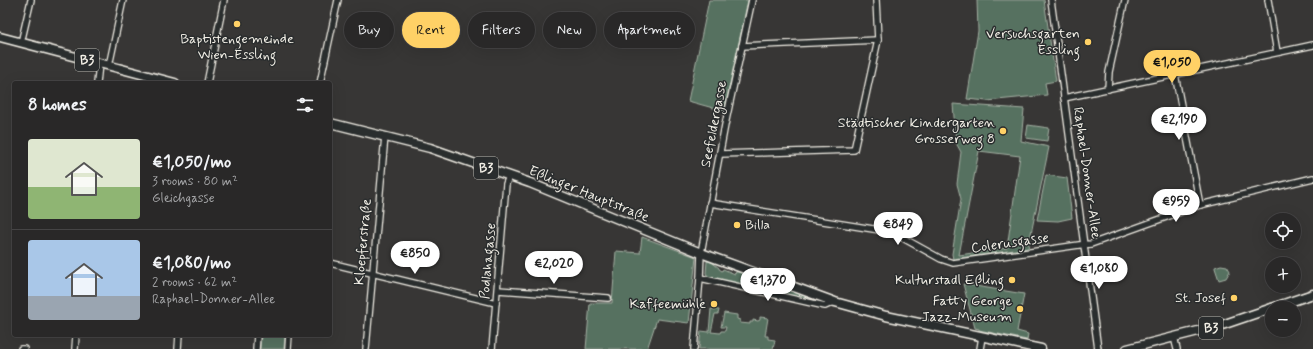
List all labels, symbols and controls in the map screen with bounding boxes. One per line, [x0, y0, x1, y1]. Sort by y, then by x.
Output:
chip: Buy [344, 12, 394, 48]
chip: Rent [402, 12, 460, 48]
chip: Filters [468, 12, 535, 48]
chip: New [543, 12, 596, 48]
chip: Apartment [604, 12, 695, 48]
marker: Baptistengemeinde Wien-Essling [232, 19, 242, 29]
place label: Versuchsgarten Essling [986, 25, 1080, 61]
place label: Baptistengemeinde Wien-Essling [180, 30, 294, 66]
marker: Versuchsgarten Essling [1083, 37, 1093, 47]
road number: B3 [75, 49, 99, 71]
pin: €1,050 [1139, 50, 1205, 84]
text: €1,050 [1152, 54, 1192, 71]
street label: Seefeldergasse [697, 79, 732, 169]
text: 8 homes [28, 94, 87, 116]
icon: filters [294, 94, 316, 116]
street label: Raphael-Donner-Allee [1069, 106, 1105, 240]
pin: €2,190 [1146, 107, 1212, 141]
text: €2,190 [1160, 111, 1198, 128]
place label: Städtischer Kindergarten Grosserweg 8 [838, 114, 995, 150]
marker: Städtischer Kindergarten Grosserweg 8 [998, 126, 1008, 136]
text: €1,050/mo [152, 151, 231, 173]
icon: home [60, 155, 108, 203]
road number: B3 [474, 157, 498, 179]
street label: Eßlinger Hauptstraße [525, 162, 652, 228]
text: 3 rooms · 80 m² [152, 173, 238, 190]
pin: €959 [1152, 189, 1200, 223]
text: Gleichgasse [152, 190, 215, 207]
text: €959 [1162, 193, 1190, 210]
street label: Kloepferstraße [350, 198, 376, 286]
pin: €849 [874, 212, 922, 246]
map controls [1265, 213, 1301, 337]
button: locate [1265, 213, 1301, 249]
place label: Billa [745, 216, 770, 234]
text: €849 [883, 216, 913, 233]
marker: Billa [732, 220, 742, 230]
street label: Podlahagasse [476, 222, 502, 300]
street label: Colerusgasse [970, 229, 1050, 259]
pin: €850 [391, 241, 439, 275]
text: €850 [400, 245, 430, 262]
pin: €2,020 [521, 251, 587, 285]
text: €1,080/mo [152, 252, 231, 274]
text: €2,020 [534, 255, 574, 272]
icon: home [60, 256, 108, 304]
pin: €1,080 [1066, 256, 1132, 290]
button: + [1265, 257, 1301, 293]
text: €1,080 [1080, 260, 1118, 277]
pin: €1,370 [735, 268, 801, 302]
place label: Kulturstadl Eßling [895, 271, 1004, 291]
text: €1,370 [749, 272, 787, 289]
text: 2 rooms · 62 m² [152, 274, 237, 291]
marker: Kulturstadl Eßling [1007, 275, 1017, 285]
place label: St. Josef [1175, 289, 1226, 307]
text: Raphael-Donner-Allee [152, 291, 275, 308]
place label: Fatty George Jazz-Museum [921, 292, 1012, 326]
marker: St. Josef [1229, 293, 1239, 303]
place label: Kaffeemühle [629, 295, 706, 313]
marker: Kaffeemühle [709, 299, 719, 309]
button: − [1265, 301, 1301, 337]
marker: Fatty George Jazz-Museum [1015, 304, 1025, 314]
road number: B3 [1199, 317, 1223, 339]

